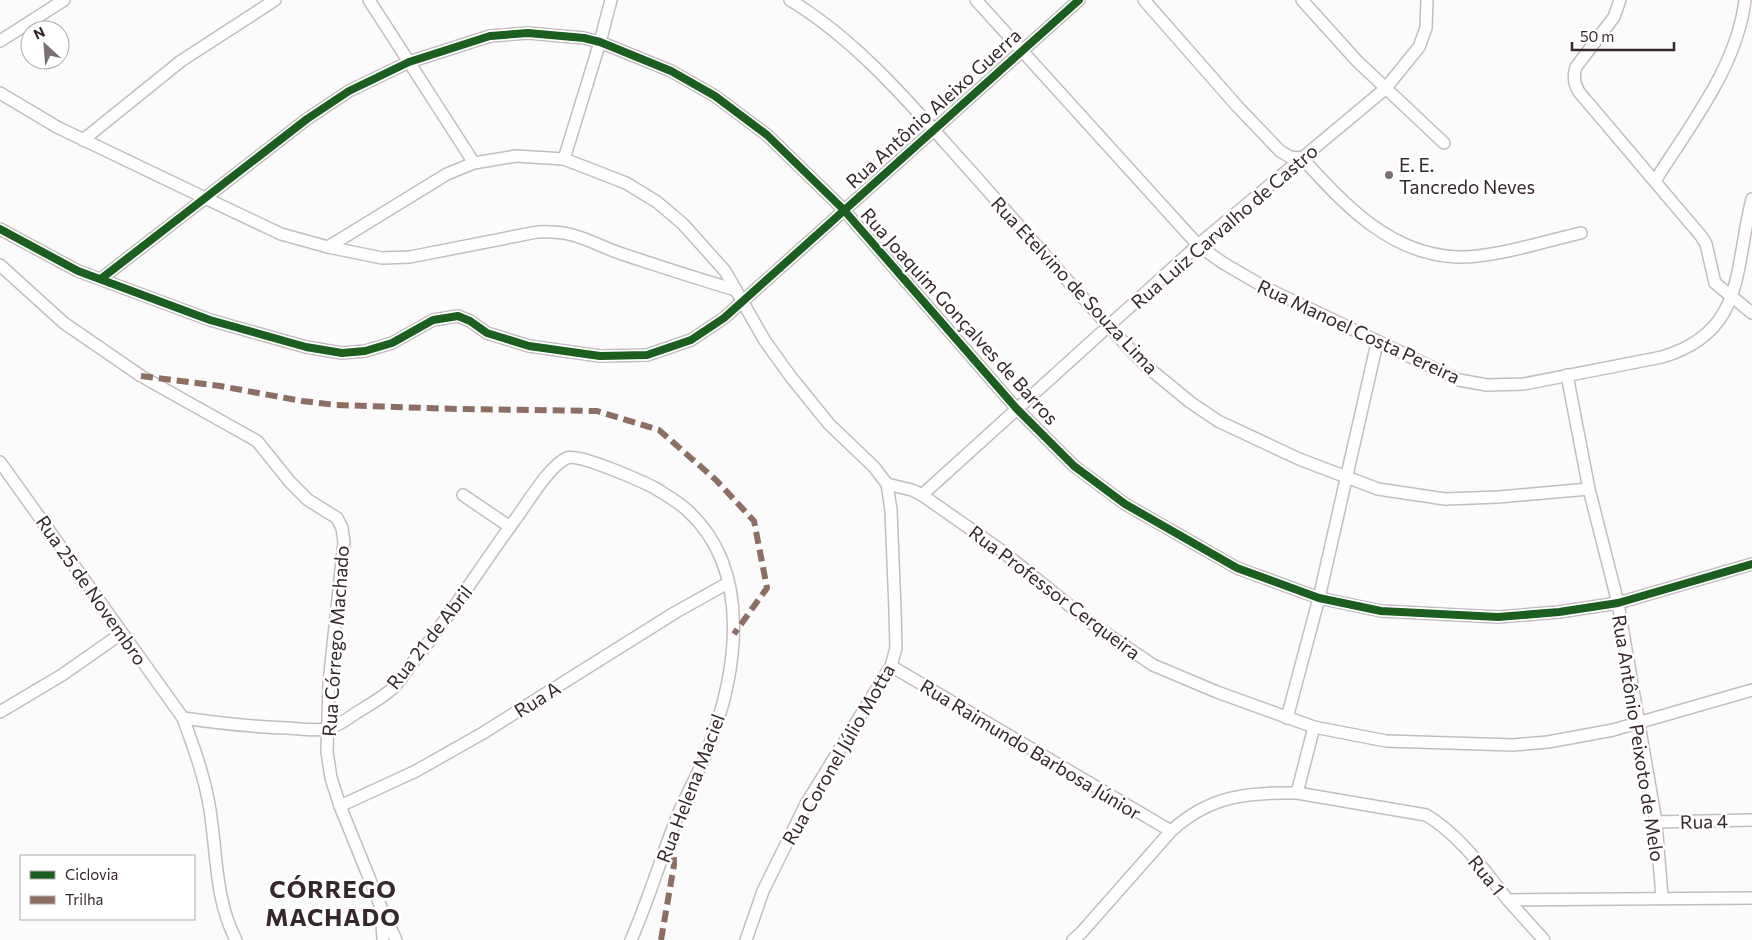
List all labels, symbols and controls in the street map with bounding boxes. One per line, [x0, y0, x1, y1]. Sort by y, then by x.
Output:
north arrow [20, 20, 70, 70]
scale bar [1572, 20, 1674, 52]
text: N [31, 23, 48, 43]
street label: Rua Antônio Aleixo Guerra [841, 23, 1025, 193]
text: 50 m [1580, 27, 1614, 45]
street label: Rua Luiz Carvalho de Castro [1126, 139, 1322, 313]
place label: E. E. Tancredo Neves [1399, 153, 1535, 198]
marker: E. E. Tancredo Neves [1383, 169, 1395, 181]
street label: Rua Etelvino de Souza Lima [987, 192, 1163, 378]
street label: Rua Joaquim Gonçalves de Barros [856, 203, 1064, 429]
street label: Rua Manoel Costa Pereira [1254, 274, 1464, 388]
street label: Rua 25 de Novembro [32, 511, 152, 669]
street label: Rua Professor Cerqueira [965, 520, 1145, 664]
street label: Rua Córrego Machado [317, 545, 353, 737]
street label: Rua 21 de Abril [381, 581, 477, 693]
street label: Rua Antônio Peixoto de Melo [1608, 613, 1670, 863]
street label: Rua Coronel Júlio Motta [777, 660, 899, 848]
street label: Rua Raimundo Barbosa Júnior [916, 674, 1146, 824]
street label: Rua A [510, 676, 564, 722]
street label: Rua Helena Maciel [651, 710, 729, 866]
street label: Rua 4 [1680, 809, 1728, 833]
street label: Rua 1 [1464, 850, 1510, 900]
legend [20, 855, 195, 920]
text: Ciclovia [65, 865, 118, 883]
district label: CÓRREGO MACHADO [265, 874, 401, 931]
text: Trilha [65, 890, 103, 908]

